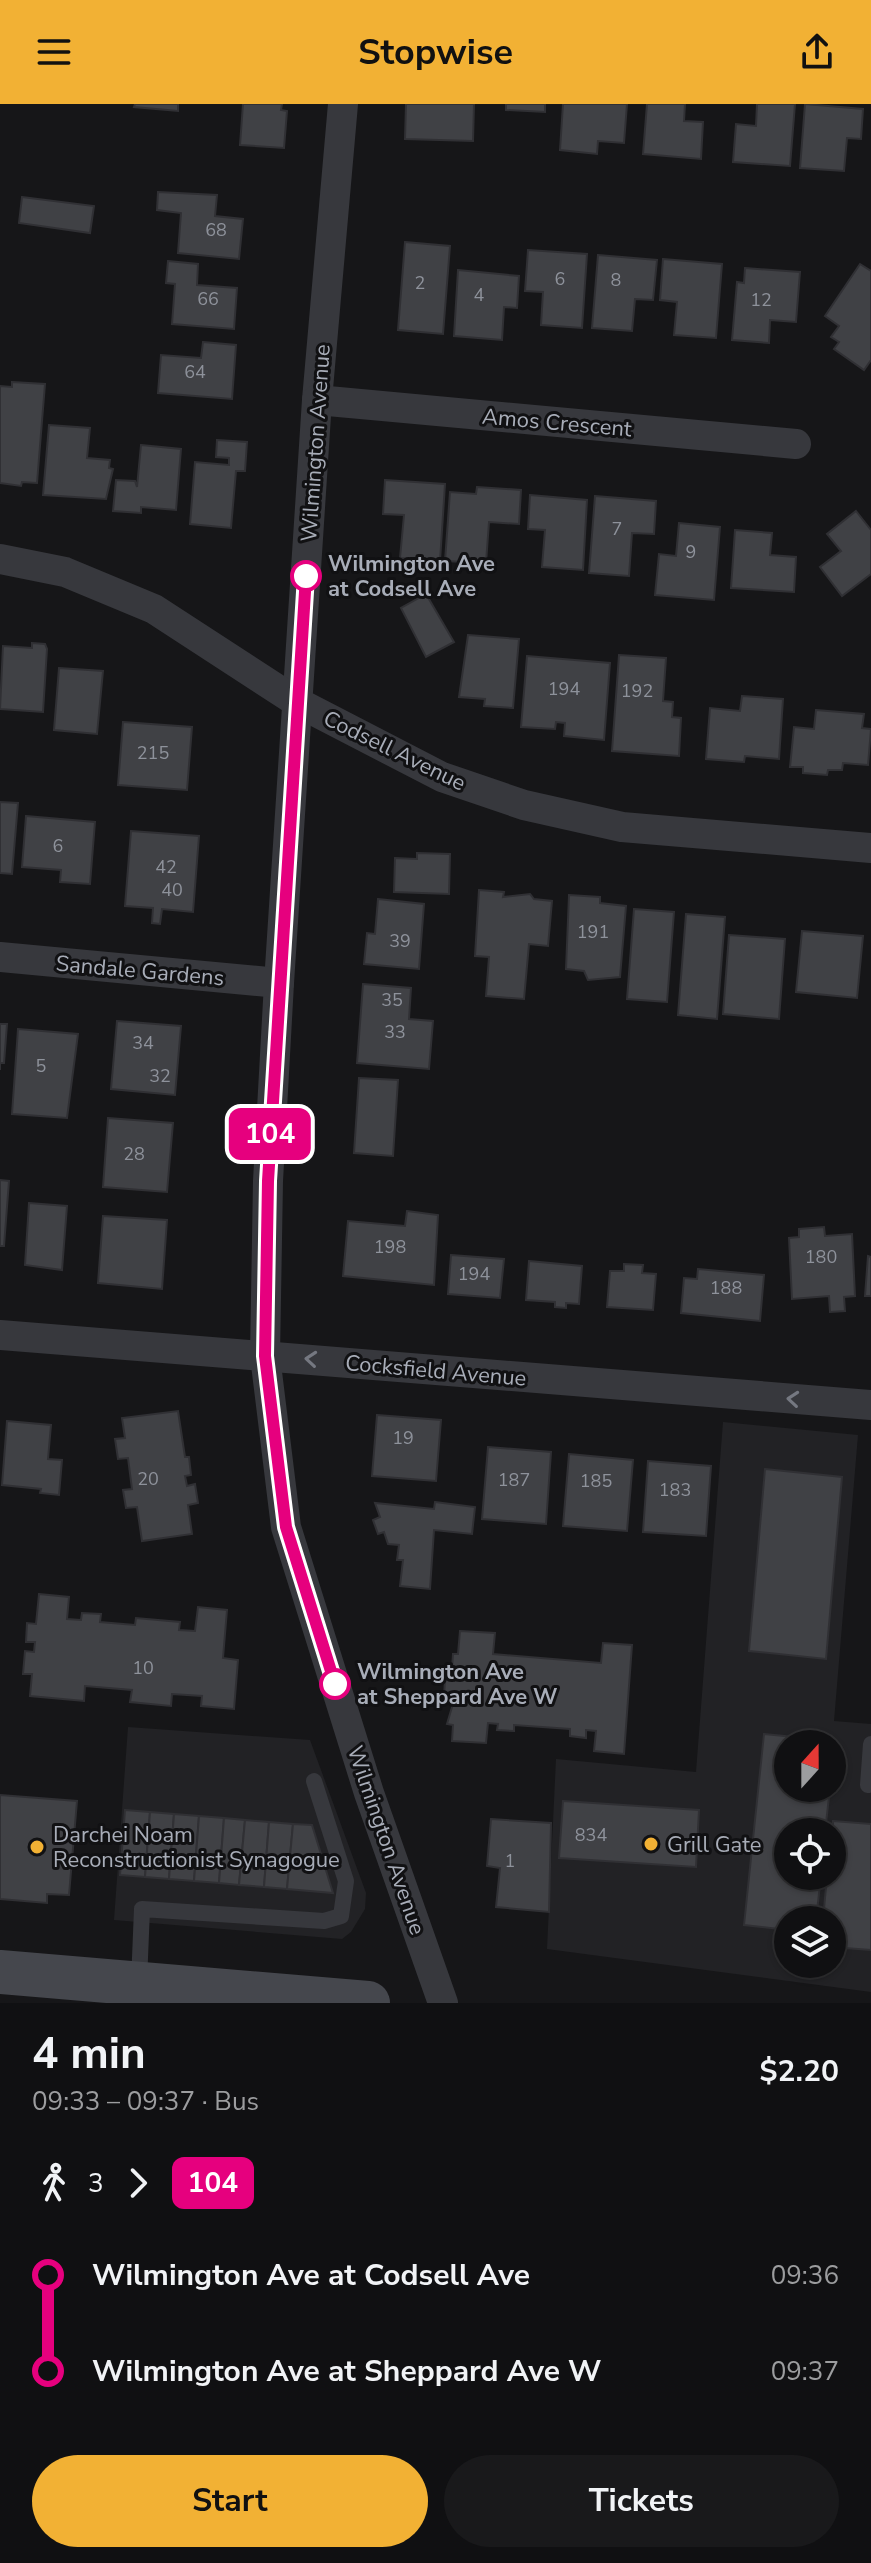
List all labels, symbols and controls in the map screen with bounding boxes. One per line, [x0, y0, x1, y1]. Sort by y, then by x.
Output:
text: Stopwise [358, 28, 513, 77]
icon: menu [32, 30, 76, 74]
icon: share [795, 30, 839, 74]
house number: 68 [205, 218, 227, 242]
house number: 6 [555, 267, 565, 291]
house number: 8 [611, 268, 621, 292]
house number: 2 [415, 271, 425, 295]
house number: 4 [474, 283, 485, 307]
house number: 66 [197, 287, 219, 311]
house number: 12 [750, 288, 772, 312]
street label: Wilmington Avenue [294, 343, 338, 543]
house number: 64 [184, 360, 206, 384]
street label: Amos Crescent [481, 402, 633, 445]
house number: 7 [612, 517, 622, 541]
house number: 9 [686, 540, 696, 564]
place label: Wilmington Ave at Codsell Ave [328, 549, 495, 604]
marker: Wilmington Ave at Codsell Ave [291, 561, 321, 591]
house number: 194 [548, 677, 580, 701]
house number: 192 [621, 679, 653, 703]
street label: Codsell Avenue [318, 703, 471, 798]
house number: 215 [137, 741, 169, 765]
house number: 6 [53, 834, 63, 858]
house number: 42 [155, 855, 177, 879]
house number: 40 [161, 878, 183, 902]
house number: 191 [577, 920, 609, 944]
house number: 39 [389, 929, 411, 953]
street label: Sandale Gardens [54, 949, 225, 993]
house number: 35 [381, 988, 403, 1012]
house number: 33 [384, 1020, 406, 1044]
house number: 34 [132, 1031, 154, 1055]
house number: 5 [36, 1054, 46, 1078]
house number: 32 [149, 1064, 171, 1088]
line badge: 104 [224, 1108, 316, 1160]
text: 104 [245, 1115, 295, 1153]
house number: 28 [123, 1142, 145, 1166]
house number: 198 [374, 1235, 406, 1259]
house number: 180 [805, 1245, 837, 1269]
house number: 194 [458, 1262, 490, 1286]
house number: 188 [710, 1276, 742, 1300]
street label: Cocksfield Avenue [344, 1348, 528, 1394]
one-way arrow [304, 1351, 317, 1368]
one-way arrow [786, 1391, 799, 1408]
house number: 19 [392, 1426, 414, 1450]
house number: 20 [137, 1467, 159, 1491]
house number: 187 [498, 1468, 530, 1492]
house number: 185 [580, 1469, 612, 1493]
house number: 183 [659, 1478, 691, 1502]
house number: 10 [132, 1656, 154, 1680]
place label: Wilmington Ave at Sheppard Ave W [357, 1657, 558, 1712]
marker: Wilmington Ave at Sheppard Ave W [320, 1669, 350, 1699]
north arrow [774, 1730, 846, 1802]
map controls [774, 1730, 846, 1978]
street label: Wilmington Avenue [340, 1742, 432, 1939]
button: locate [774, 1818, 846, 1890]
place label: Darchei Noam Reconstructionist Synagogue [53, 1820, 340, 1875]
house number: 834 [575, 1823, 607, 1847]
place label: Grill Gate [667, 1830, 762, 1860]
marker: Grill Gate [642, 1835, 660, 1853]
marker: Darchei Noam Reconstructionist Synagogue [28, 1838, 46, 1856]
house number: 1 [505, 1849, 515, 1873]
button: layers [774, 1906, 846, 1978]
text: 4 min [32, 2024, 146, 2084]
text: $2.20 [760, 2051, 839, 2092]
text: 09:33 – 09:37 · Bus [32, 2084, 259, 2119]
icon: walk [32, 2161, 76, 2205]
icon: forward [116, 2161, 160, 2205]
text: 104 [188, 2164, 238, 2202]
text: 3 [88, 2166, 104, 2201]
text: Wilmington Ave at Codsell Ave [92, 2255, 530, 2296]
text: 09:36 [771, 2258, 839, 2293]
text: Wilmington Ave at Sheppard Ave W [92, 2351, 601, 2392]
text: 09:37 [771, 2354, 839, 2389]
button: Start [32, 2455, 428, 2547]
button: Tickets [444, 2455, 839, 2547]

